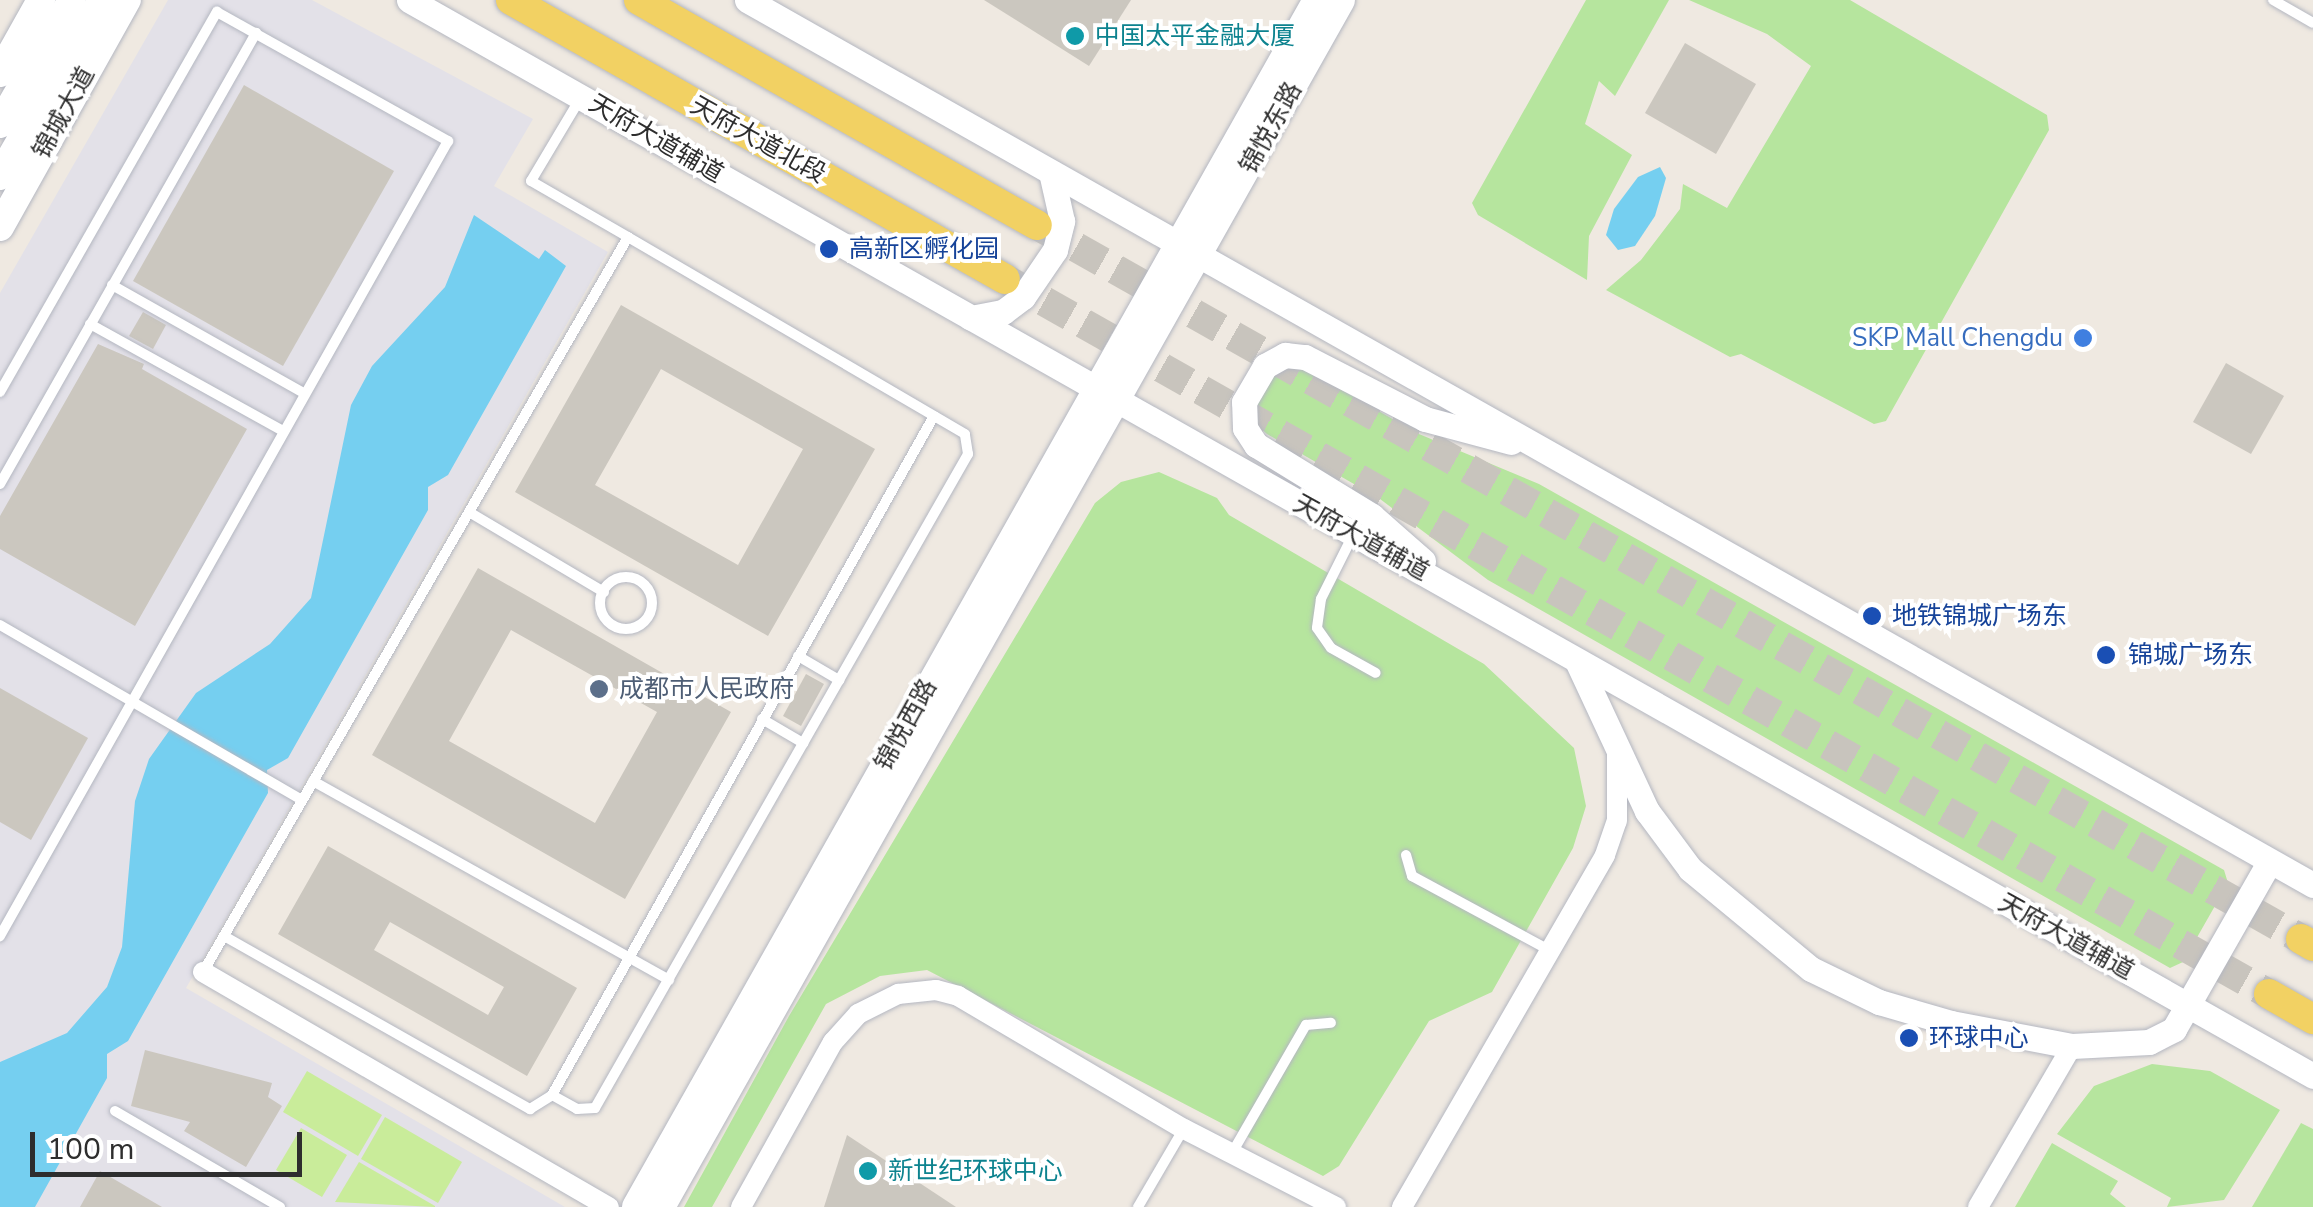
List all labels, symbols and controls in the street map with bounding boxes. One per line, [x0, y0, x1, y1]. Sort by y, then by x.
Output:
place label: 中国太平金融大厦 [1095, 21, 1295, 51]
marker: 中国太平金融大厦 [1064, 25, 1086, 47]
street label: 锦城大道 [27, 62, 101, 164]
street label: 锦悦东路 [1234, 77, 1308, 179]
street label: 天府大道辅道 [584, 89, 728, 189]
street label: 天府大道北段 [685, 91, 831, 189]
place label: 高新区孵化园 [849, 234, 999, 264]
marker: 高新区孵化园 [818, 238, 840, 260]
place label: SKP Mall Chengdu [1852, 323, 2063, 353]
marker: SKP Mall Chengdu [2072, 327, 2094, 349]
street label: 天府大道辅道 [1288, 489, 1434, 587]
place label: 地铁锦城广场东 [1892, 601, 2067, 631]
marker: 地铁锦城广场东 [1861, 605, 1883, 627]
place label: 锦城广场东 [2128, 640, 2253, 670]
marker: 锦城广场东 [2093, 642, 2119, 668]
place label: 成都市人民政府 [619, 674, 794, 704]
street label: 锦悦西路 [869, 674, 943, 776]
marker: 成都市人民政府 [588, 678, 610, 700]
street label: 天府大道辅道 [1993, 888, 2139, 986]
place label: 环球中心 [1929, 1023, 2029, 1053]
marker: 环球中心 [1898, 1027, 1920, 1049]
scale bar [35, 1112, 308, 1174]
text: 100 m [47, 1129, 134, 1170]
place label: 新世纪环球中心 [888, 1156, 1063, 1186]
marker: 新世纪环球中心 [857, 1160, 879, 1182]

